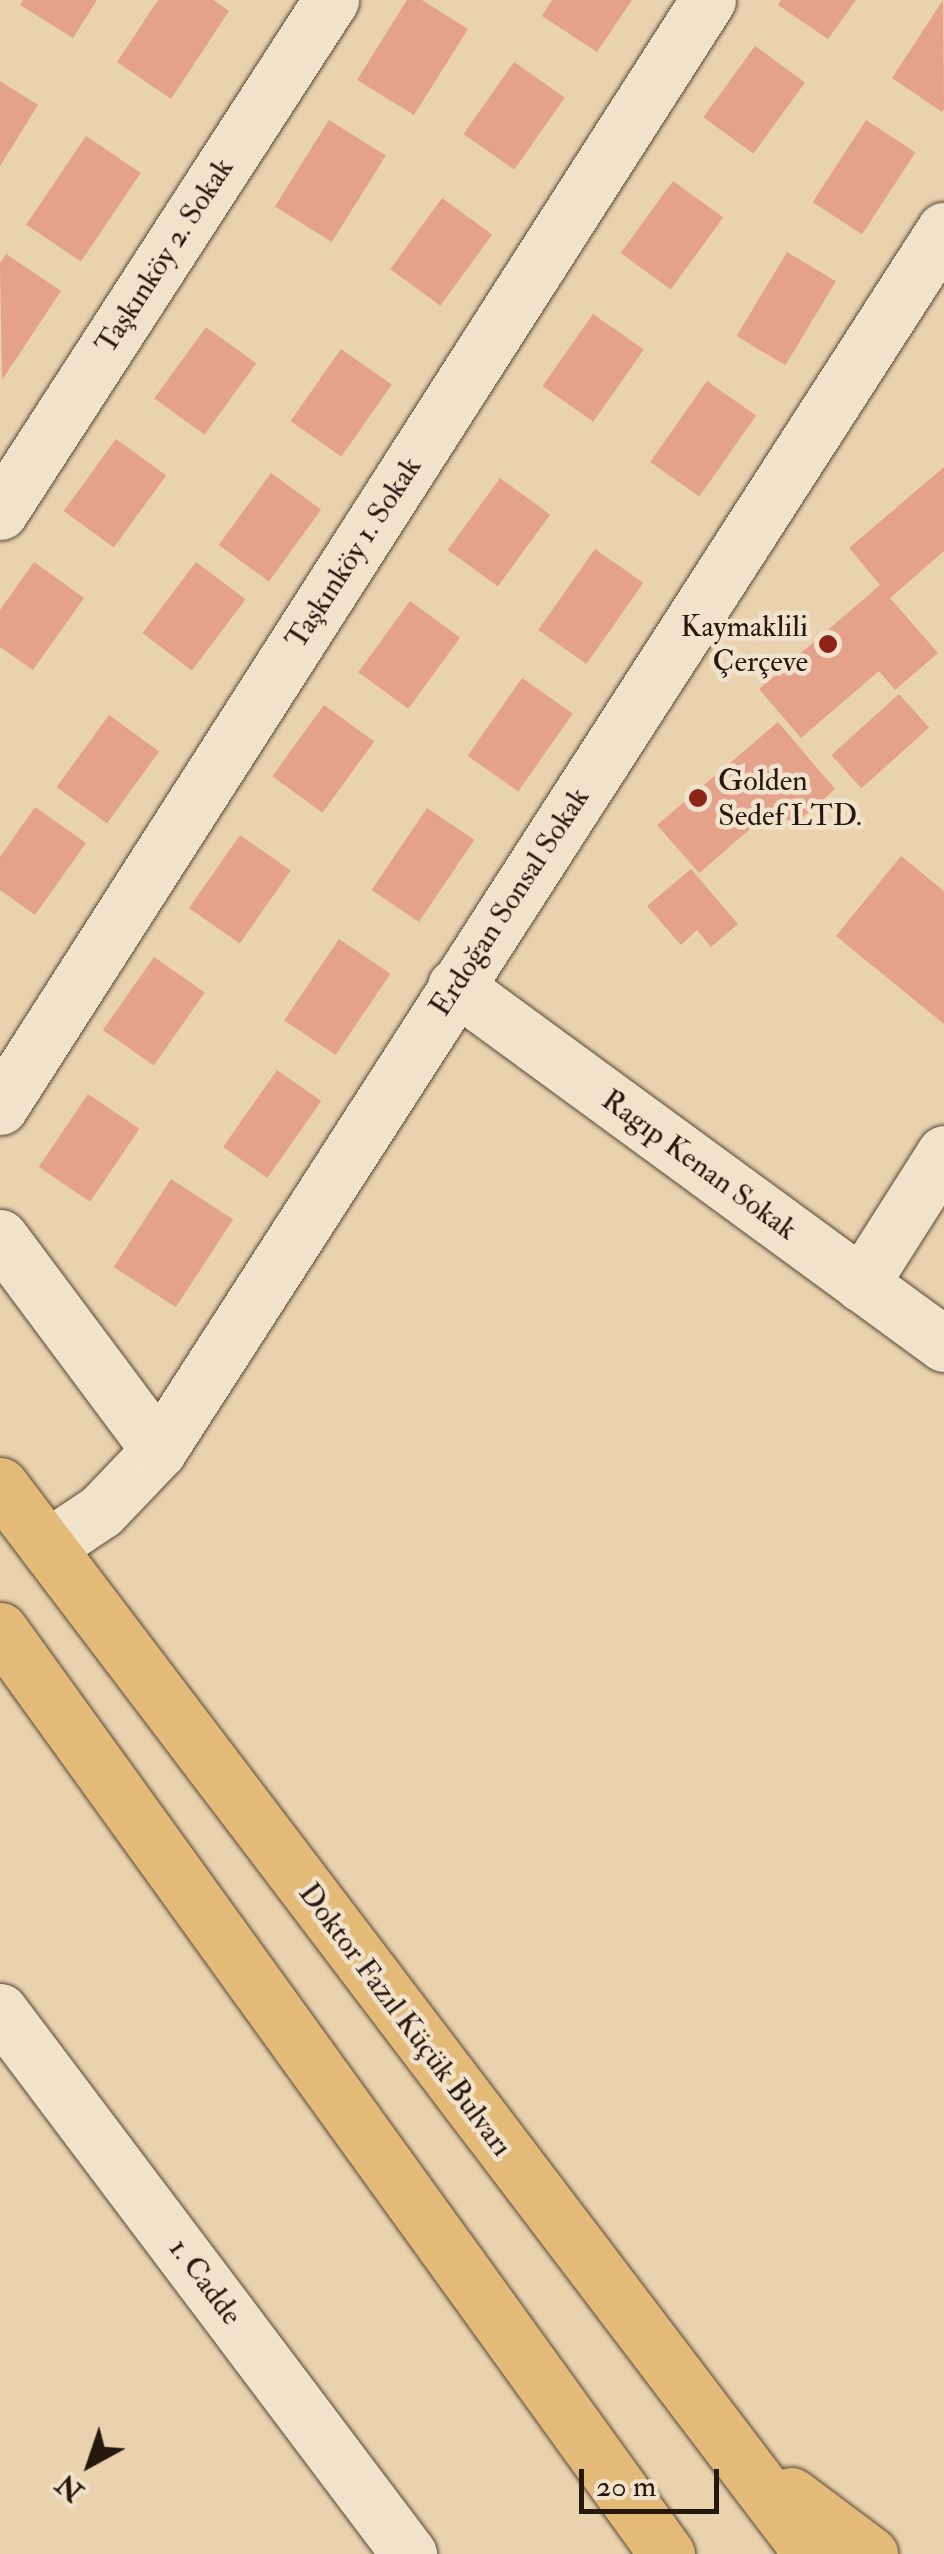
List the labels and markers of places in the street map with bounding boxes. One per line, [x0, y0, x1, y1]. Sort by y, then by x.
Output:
place label: Kaymaklili Çerçeve [680, 609, 808, 680]
marker: Kaymaklili Çerçeve [817, 633, 839, 655]
place label: Golden Sedef LTD. [718, 763, 862, 834]
marker: Golden Sedef LTD. [687, 787, 709, 809]

